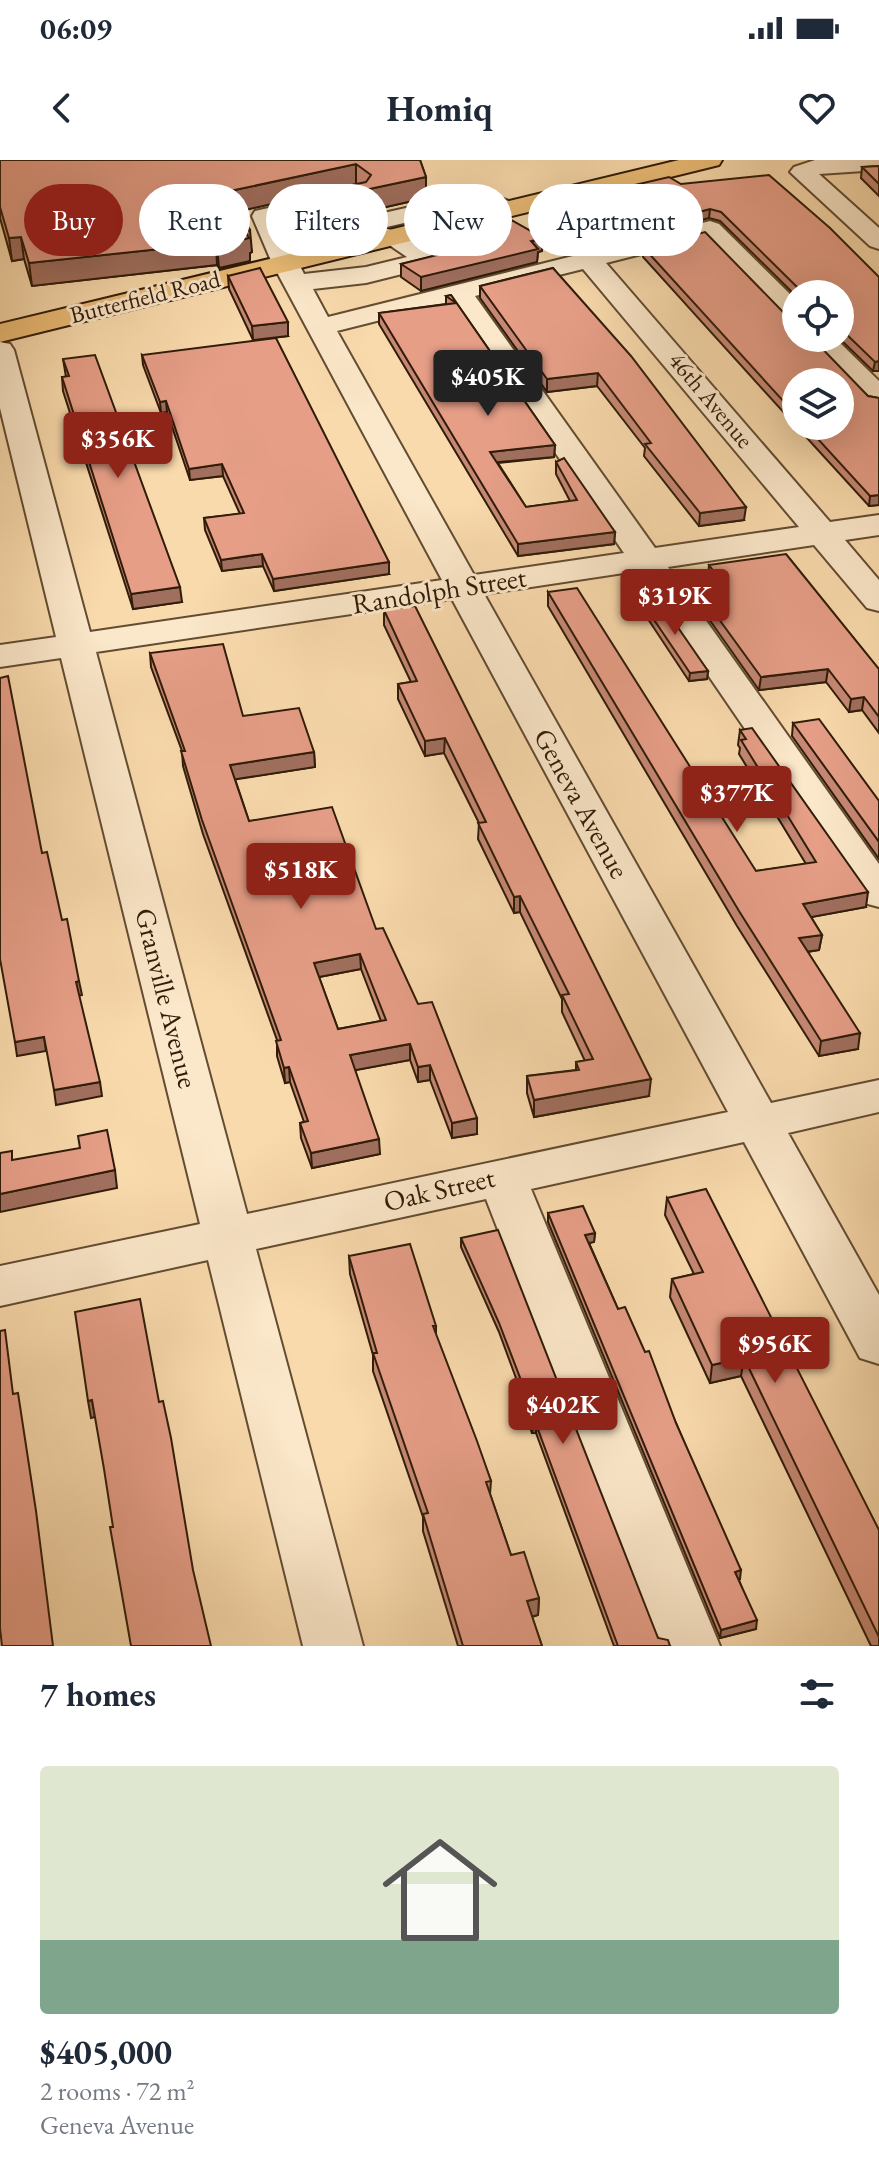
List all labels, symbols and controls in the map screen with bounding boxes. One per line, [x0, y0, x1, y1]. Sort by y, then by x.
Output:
text: 06:09 [40, 9, 112, 48]
text: Homiq [387, 85, 492, 132]
icon: back [40, 86, 84, 130]
icon: heart [795, 86, 839, 130]
chip: Buy [24, 184, 123, 256]
chip: Rent [139, 184, 250, 256]
chip: Filters [266, 184, 388, 256]
chip: New [404, 184, 512, 256]
chip: Apartment [528, 184, 703, 256]
street label: Butterfield Road [66, 263, 224, 330]
map controls [782, 280, 854, 440]
button: locate [782, 280, 854, 352]
street label: 46th Avenue [662, 345, 761, 454]
pin: $405K [432, 350, 544, 418]
text: $405K [451, 359, 525, 393]
button: layers [782, 368, 854, 440]
pin: $356K [62, 412, 174, 480]
text: $356K [81, 421, 155, 455]
street label: Randolph Street [349, 558, 529, 622]
pin: $319K [619, 569, 731, 637]
text: $319K [638, 578, 712, 612]
street label: Geneva Avenue [526, 722, 638, 884]
pin: $377K [681, 766, 793, 834]
text: $377K [700, 775, 774, 809]
pin: $518K [245, 843, 357, 911]
text: $518K [264, 852, 338, 886]
street label: Granville Avenue [127, 904, 207, 1092]
street label: Oak Street [380, 1159, 498, 1219]
pin: $956K [719, 1317, 831, 1385]
text: $956K [738, 1326, 812, 1360]
pin: $402K [507, 1378, 619, 1446]
text: $402K [526, 1387, 600, 1421]
text: 7 homes [40, 1672, 156, 1716]
icon: filters [795, 1672, 839, 1716]
icon: home [368, 1818, 512, 1962]
text: $405,000 [40, 2030, 172, 2074]
text: 2 rooms · 72 m² [40, 2074, 195, 2108]
text: Geneva Avenue [40, 2108, 194, 2142]

